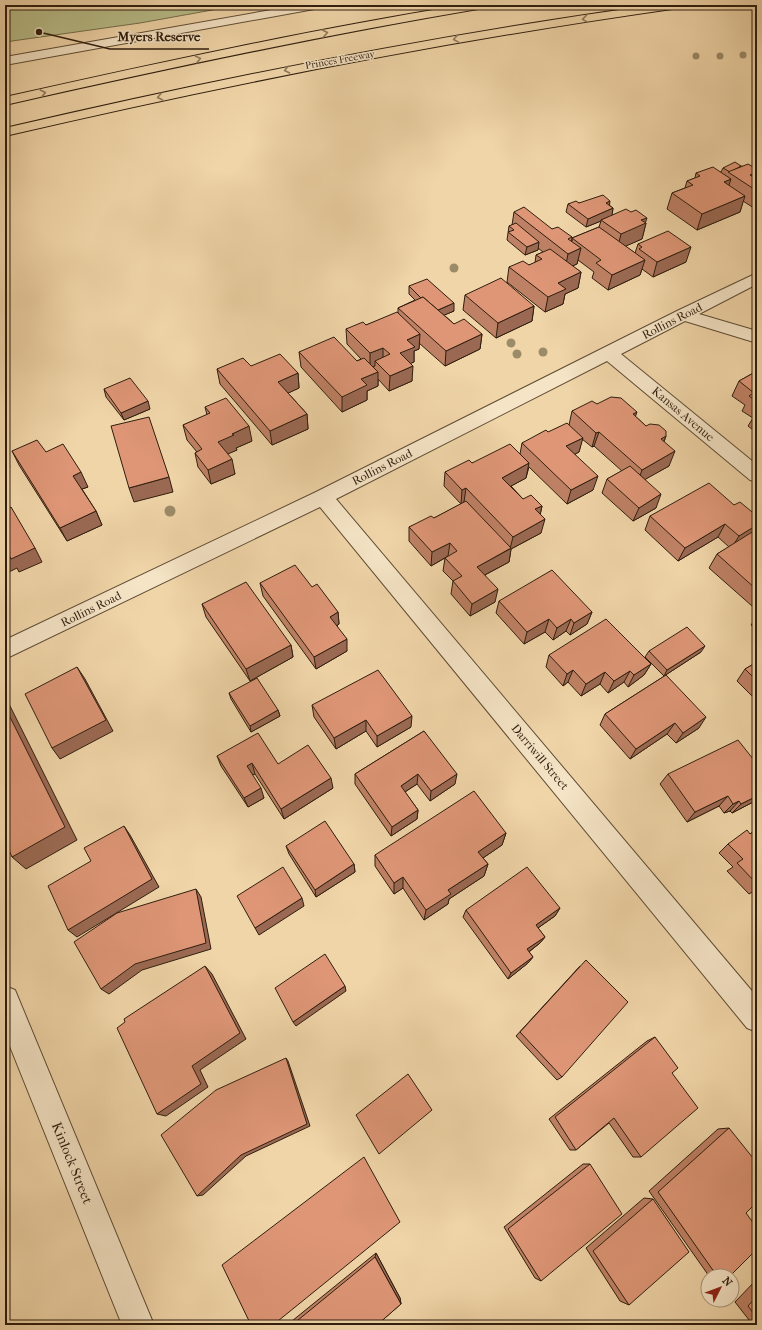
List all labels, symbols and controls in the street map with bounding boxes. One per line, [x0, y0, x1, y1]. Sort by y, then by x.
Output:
one-way arrow [581, 14, 588, 22]
callout: Myers Reserve [110, 24, 209, 49]
text: Myers Reserve [117, 29, 201, 45]
one-way arrow [322, 29, 328, 38]
one-way arrow [453, 34, 459, 43]
street label: Princes Freeway [304, 48, 377, 72]
one-way arrow [194, 56, 201, 64]
one-way arrow [284, 65, 290, 73]
one-way arrow [40, 89, 46, 97]
one-way arrow [157, 92, 163, 100]
street label: Rollins Road [640, 300, 705, 342]
street label: Kansas Avenue [649, 384, 717, 444]
street label: Rollins Road [350, 446, 415, 488]
street label: Rollins Road [59, 588, 124, 630]
street label: Darriwill Street [508, 721, 572, 793]
street label: Kinlock Street [48, 1120, 96, 1206]
north arrow [700, 1268, 740, 1308]
text: N [719, 1274, 735, 1290]

